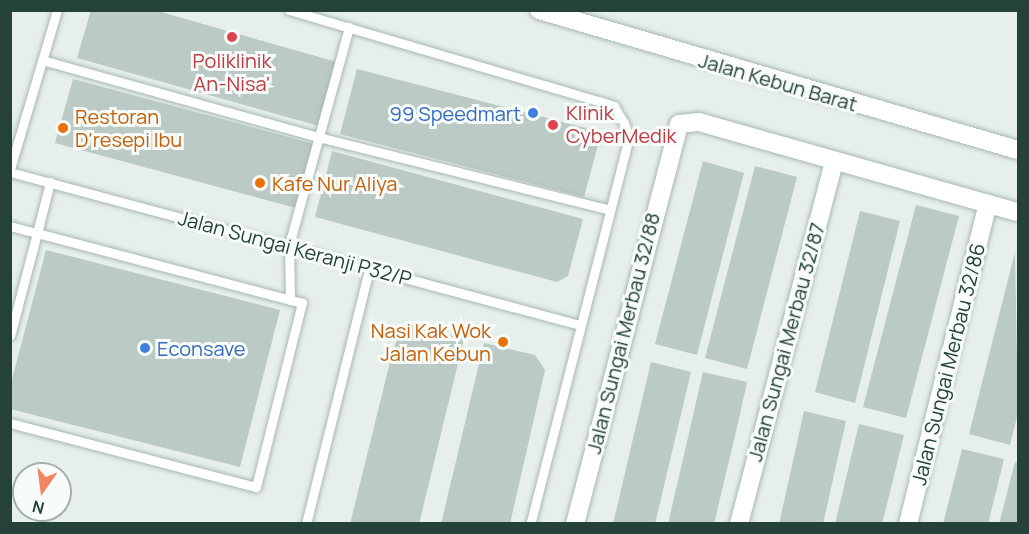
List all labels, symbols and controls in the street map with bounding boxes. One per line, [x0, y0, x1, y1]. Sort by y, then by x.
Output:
marker: Poliklinik An-Nisa' [223, 28, 241, 46]
place label: Poliklinik An-Nisa' [193, 48, 271, 95]
street label: Jalan Kebun Barat [696, 48, 860, 116]
place label: 99 Speedmart [389, 101, 521, 125]
place label: Klinik CyberMedik [566, 101, 677, 148]
place label: Restoran D'resepi Ibu [75, 104, 182, 151]
marker: 99 Speedmart [526, 106, 540, 120]
marker: Klinik CyberMedik [544, 116, 562, 134]
marker: Restoran D'resepi Ibu [56, 121, 70, 135]
place label: Kafe Nur Aliya [272, 171, 397, 195]
marker: Kafe Nur Aliya [253, 176, 267, 190]
street label: Jalan Sungai Keranji P32/P [176, 205, 414, 291]
street label: Jalan Sungai Merbau 32/88 [581, 210, 665, 456]
street label: Jalan Sungai Merbau 32/87 [743, 220, 829, 464]
street label: Jalan Sungai Merbau 32/86 [906, 241, 990, 487]
place label: Nasi Kak Wok Jalan Kebun [371, 318, 491, 365]
marker: Nasi Kak Wok Jalan Kebun [496, 335, 510, 349]
place label: Econsave [157, 336, 246, 360]
marker: Econsave [138, 341, 152, 355]
north arrow [12, 462, 72, 522]
text: N [30, 495, 46, 520]

